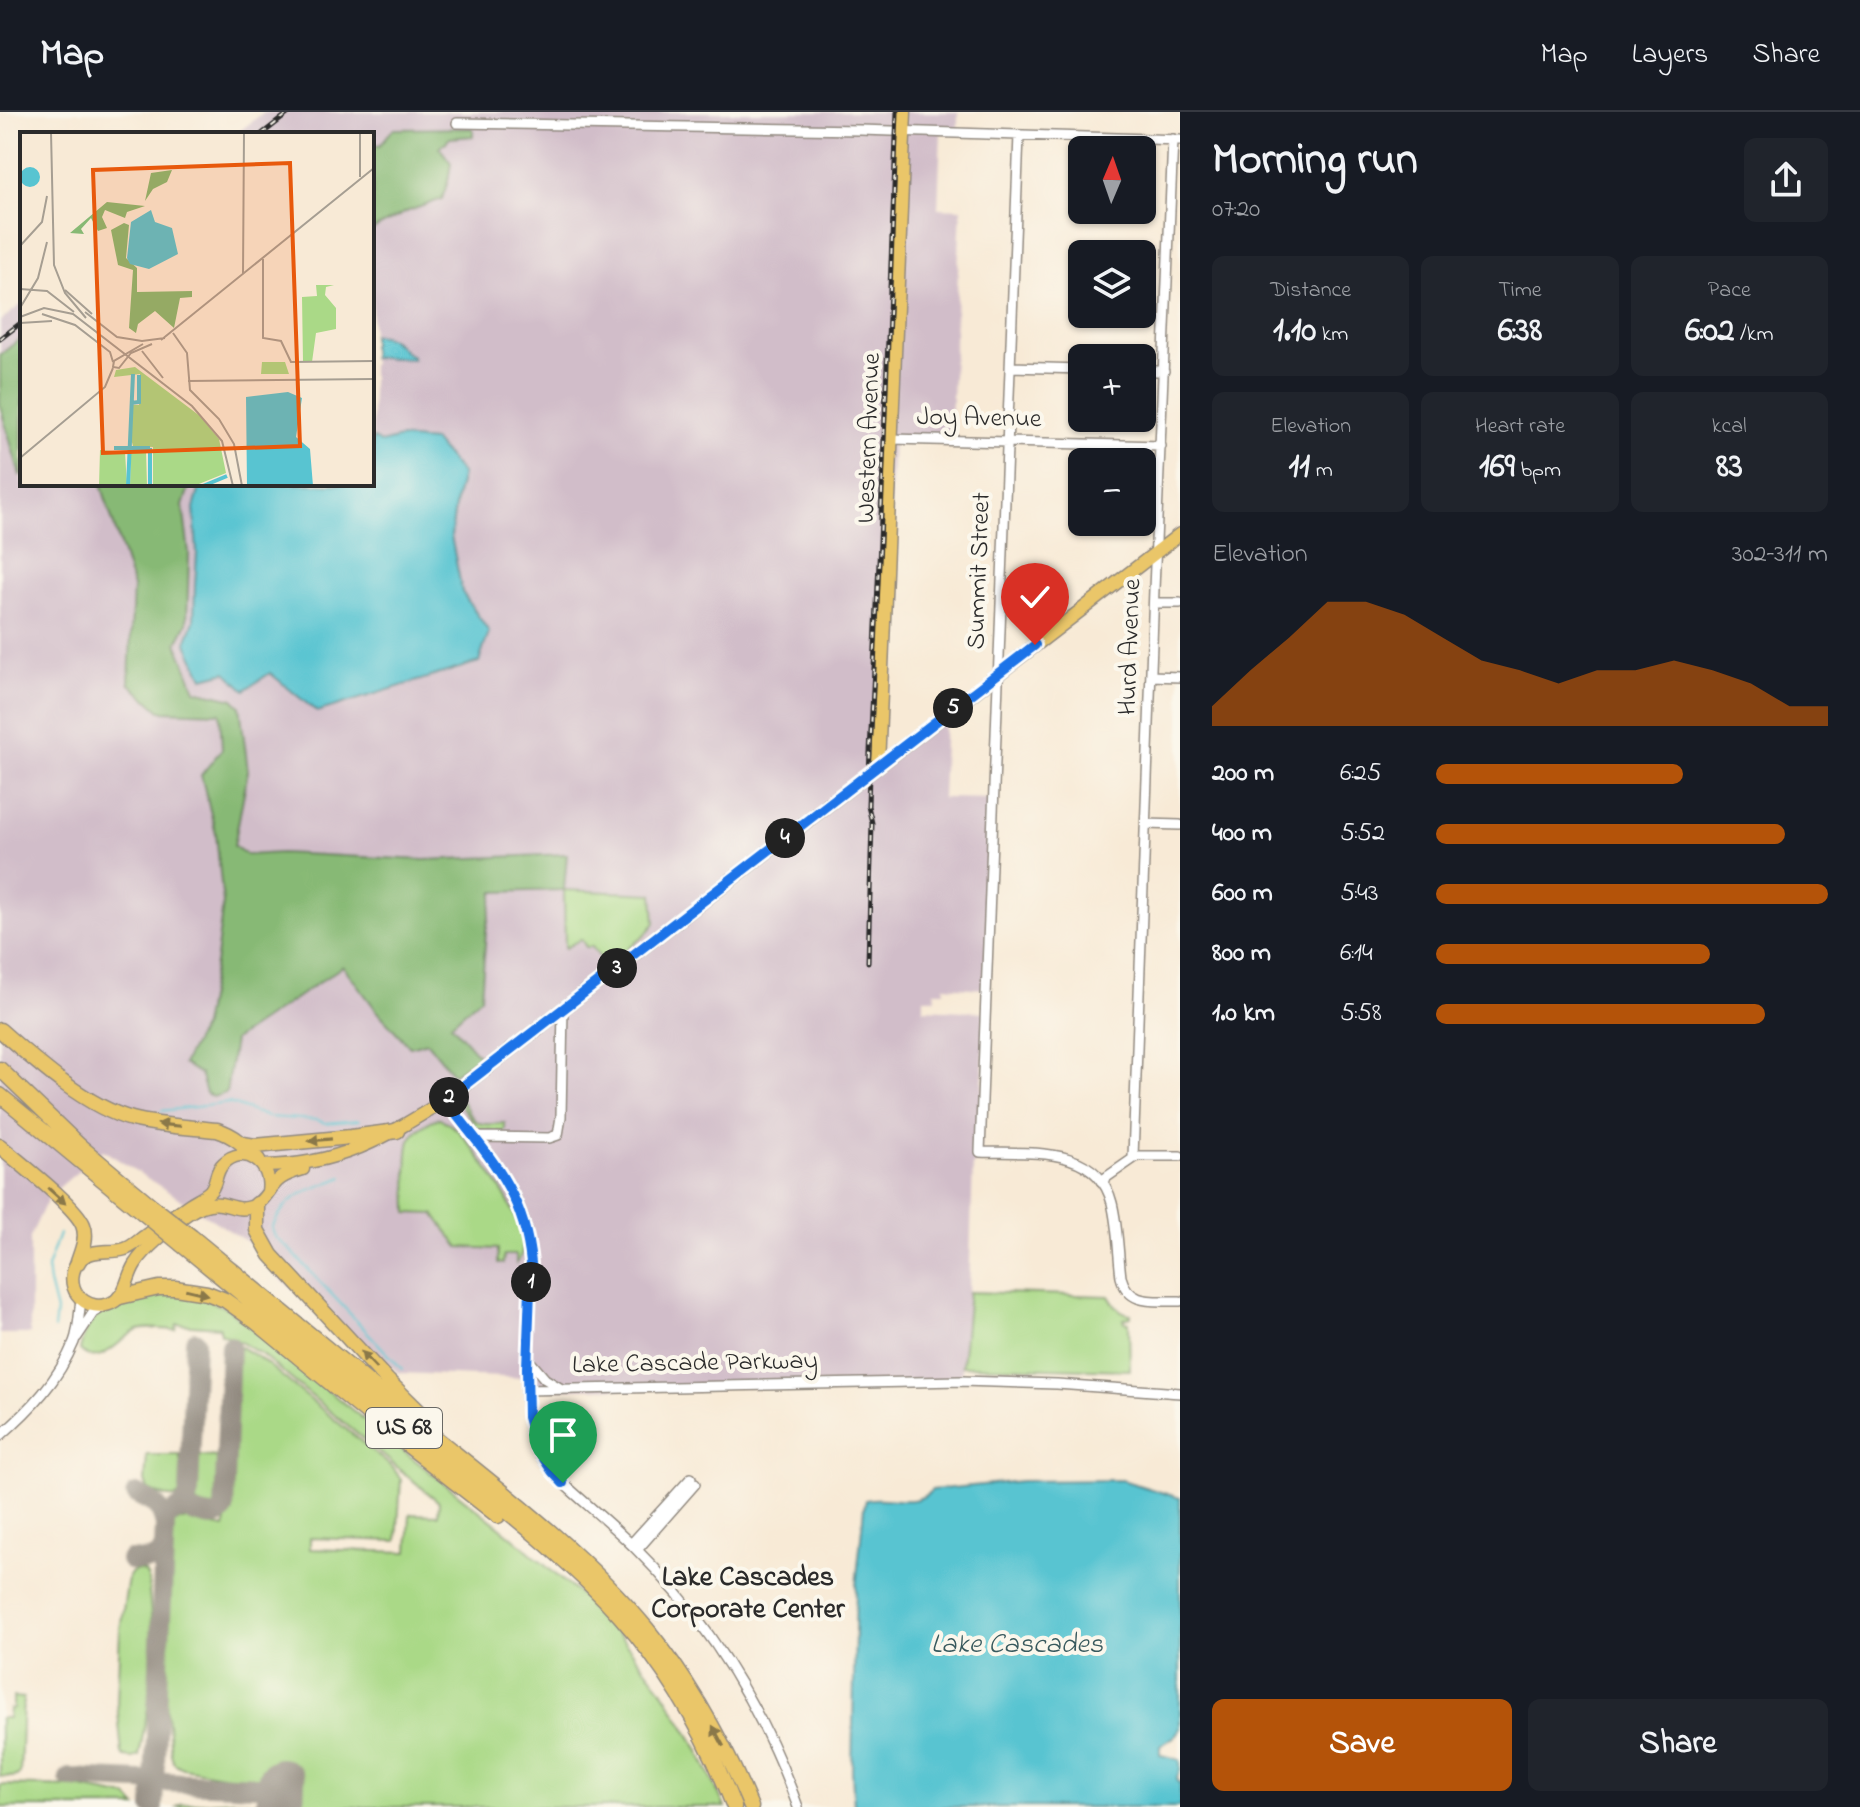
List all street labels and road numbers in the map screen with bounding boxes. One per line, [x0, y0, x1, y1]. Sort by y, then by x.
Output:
street label: Western Avenue [848, 352, 892, 524]
street label: Joy Avenue [916, 399, 1042, 439]
street label: Summit Street [958, 491, 1002, 650]
street label: Hurd Avenue [1110, 578, 1152, 716]
street label: Lake Cascade Parkway [572, 1343, 818, 1385]
road number: US 68 [366, 1408, 442, 1448]

